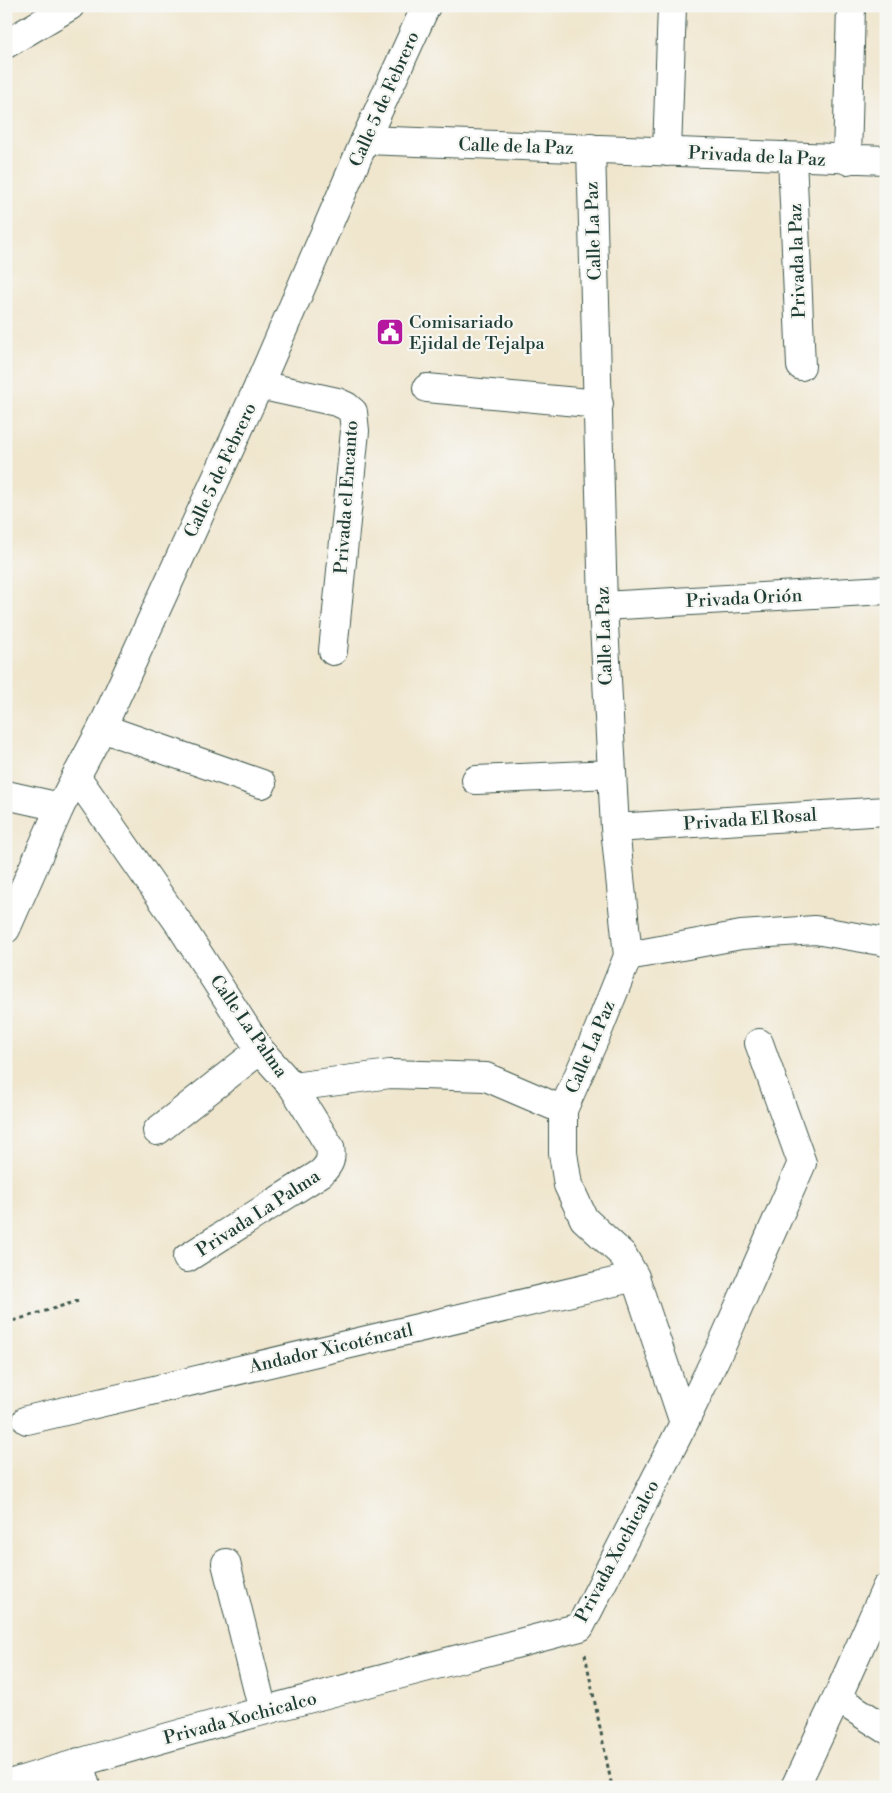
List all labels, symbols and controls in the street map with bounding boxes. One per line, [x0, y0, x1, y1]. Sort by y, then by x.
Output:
street label: Calle 5 de Febrero [344, 28, 425, 171]
street label: Calle de la Paz [458, 133, 574, 160]
street label: Privada de la Paz [688, 141, 826, 172]
street label: Calle La Paz [580, 181, 607, 281]
street label: Privada la Paz [784, 203, 811, 319]
place label: Comisariado Ejidal de Tejalpa [409, 311, 546, 355]
public building icon: Comisariado Ejidal de Tejalpa [375, 317, 405, 347]
street label: Calle 5 de Febrero [179, 399, 262, 541]
street label: Privada el Encanto [330, 419, 363, 575]
street label: Privada Orión [685, 584, 803, 613]
street label: Calle La Paz [591, 586, 618, 686]
street label: Privada El Rosal [683, 803, 818, 836]
street label: Calle La Palma [205, 970, 293, 1083]
street label: Calle La Paz [561, 997, 620, 1097]
street label: Privada La Palma [192, 1164, 325, 1262]
street label: Andador Xicoténcatl [246, 1318, 416, 1379]
street label: Privada Xochicalco [570, 1476, 665, 1626]
street label: Privada Xochicalco [161, 1687, 319, 1750]

